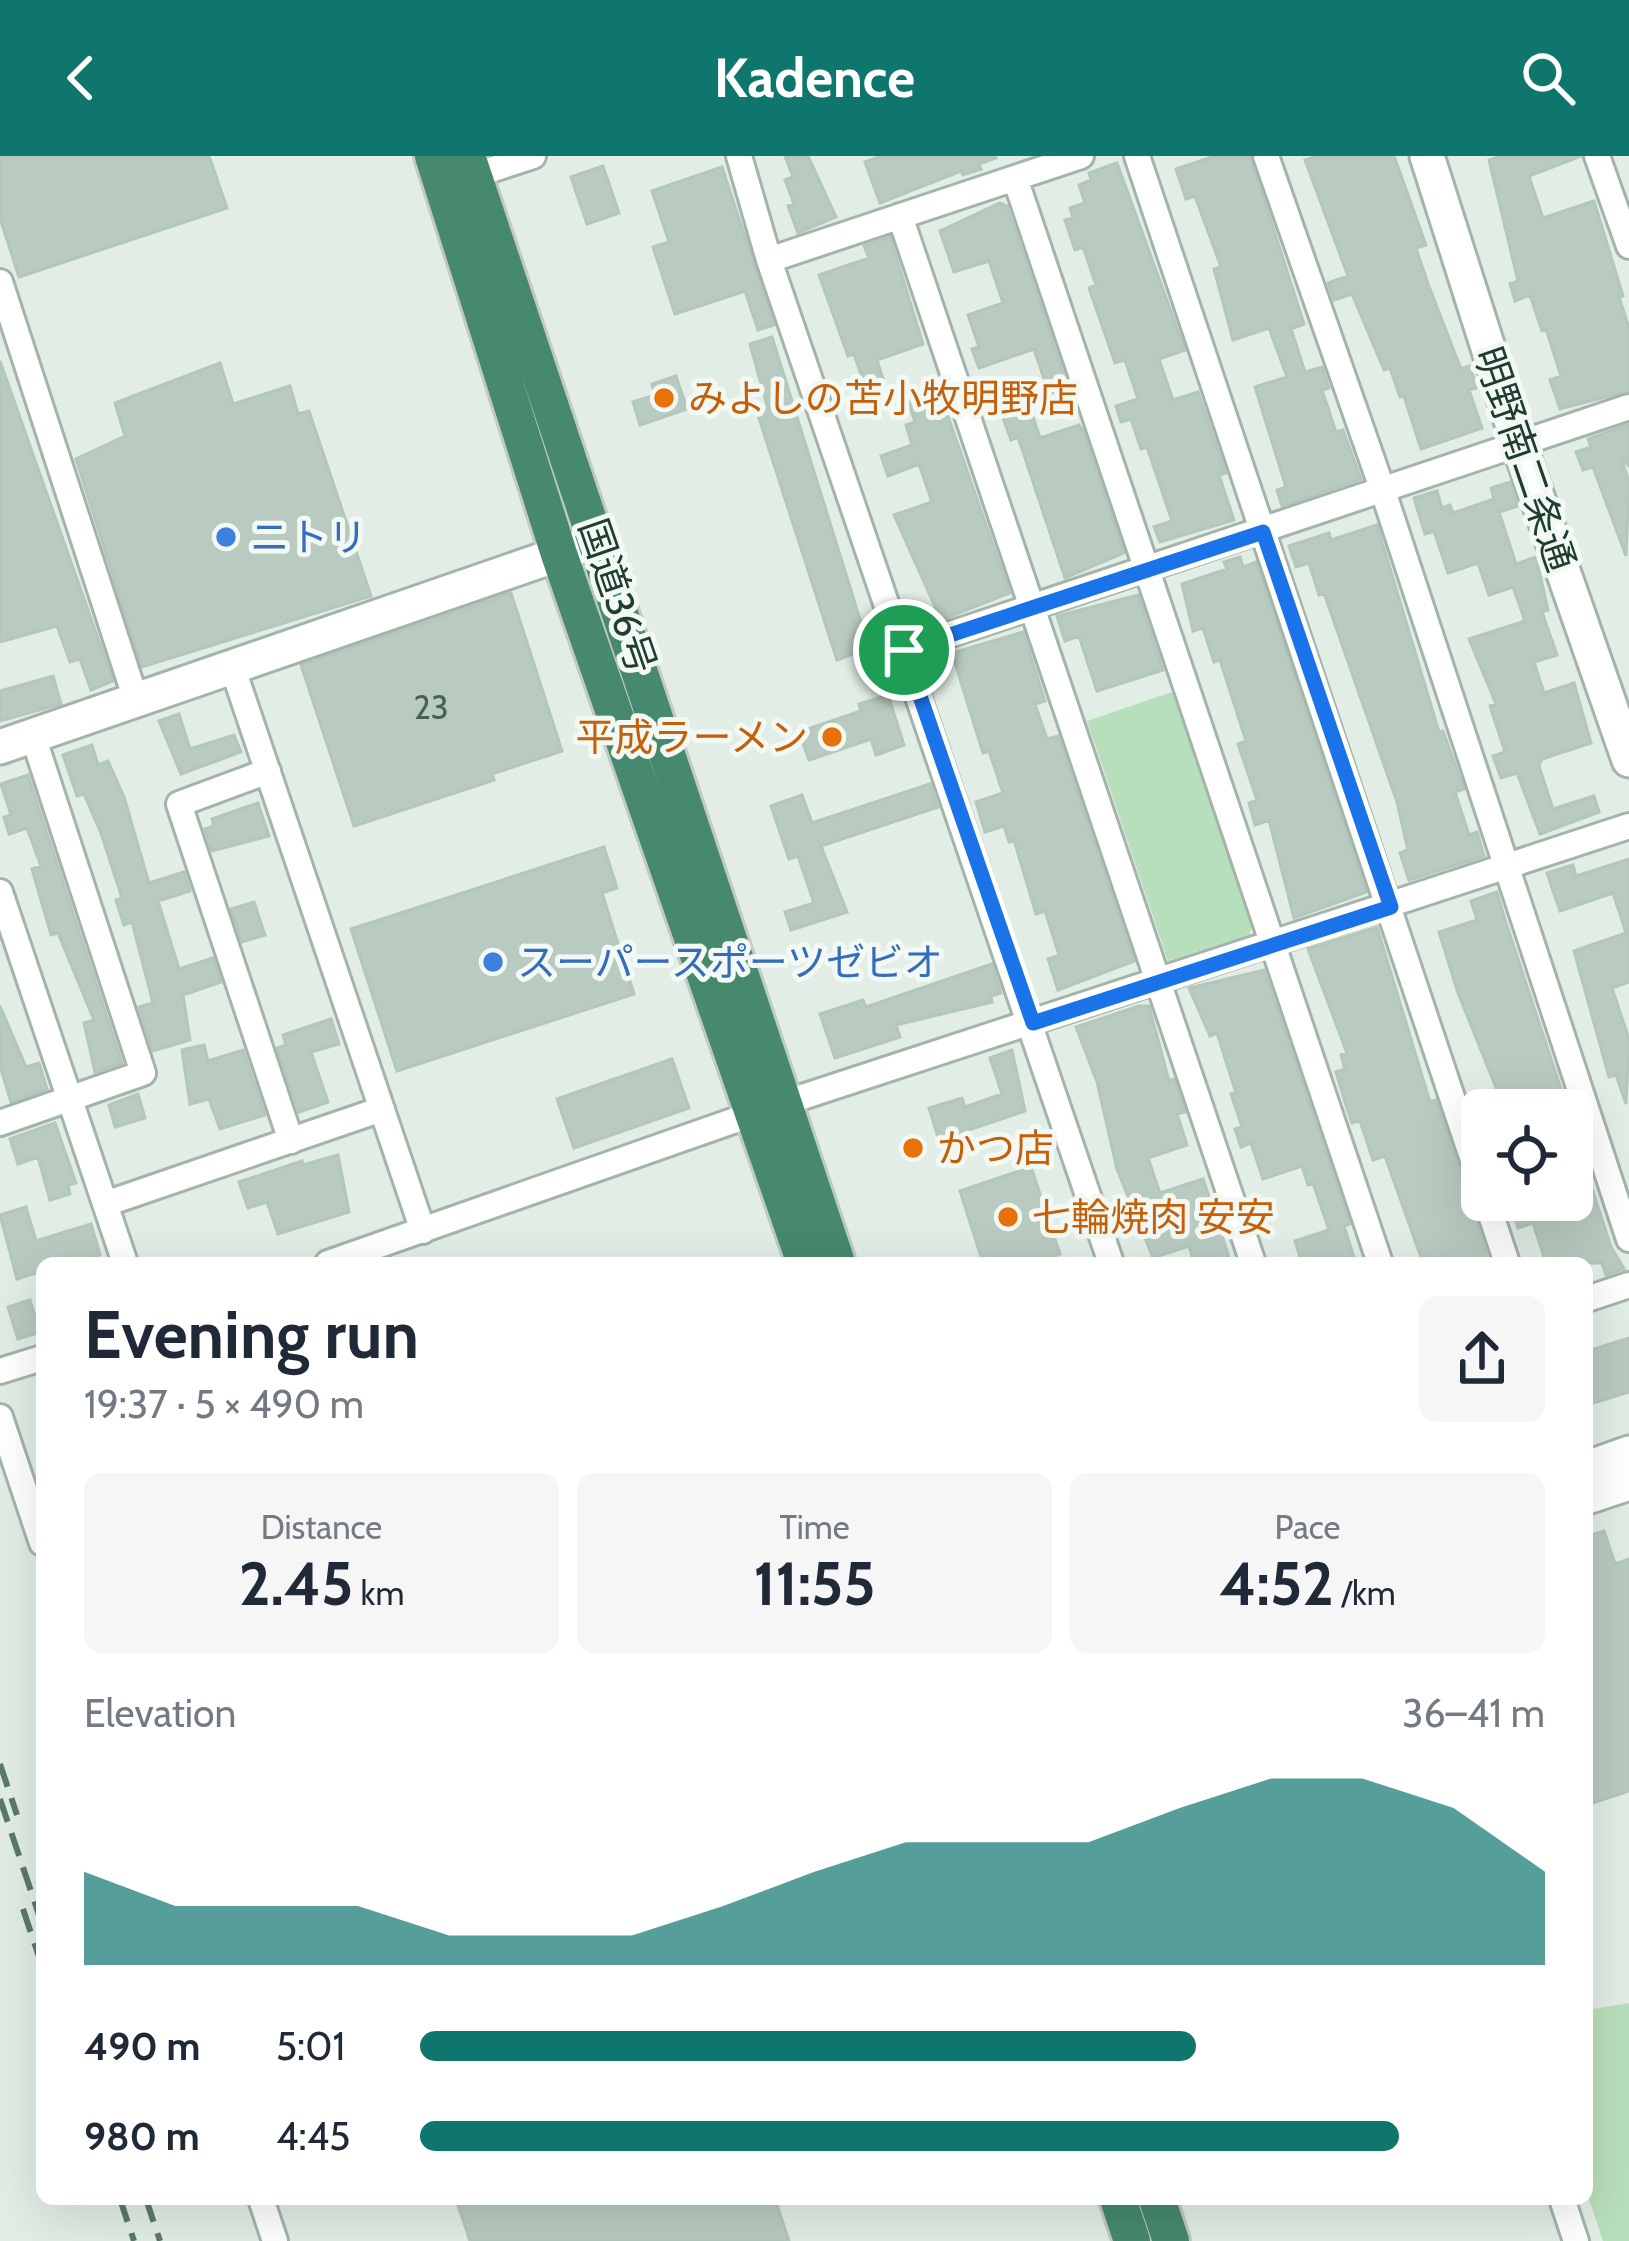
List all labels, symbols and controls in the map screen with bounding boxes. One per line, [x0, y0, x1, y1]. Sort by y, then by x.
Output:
icon: back [48, 45, 114, 111]
text: Kadence [714, 45, 915, 111]
icon: search [1515, 45, 1581, 111]
street label: 明野南二条通 [1464, 341, 1586, 577]
place label: みよしの苫小牧明野店 [688, 374, 1078, 422]
marker: みよしの苫小牧明野店 [651, 385, 677, 411]
street label: 国道36号 [569, 512, 667, 680]
place label: ニトリ [250, 513, 367, 561]
marker: ニトリ [213, 524, 239, 550]
pin [853, 599, 955, 701]
icon: arrive [871, 617, 937, 683]
house number: 23 [413, 687, 449, 727]
place label: 平成ラーメン [576, 713, 808, 761]
marker: 平成ラーメン [819, 724, 845, 750]
place label: スーパースポーツゼビオ [517, 938, 943, 986]
marker: スーパースポーツゼビオ [480, 949, 506, 975]
map controls [1461, 1089, 1593, 1221]
button: locate [1461, 1089, 1593, 1221]
place label: かつ店 [937, 1124, 1054, 1172]
marker: かつ店 [900, 1135, 926, 1161]
place label: 七輪焼肉 安安 [1032, 1193, 1275, 1241]
marker: 七輪焼肉 安安 [995, 1204, 1021, 1230]
text: Evening run [84, 1294, 419, 1375]
button: share [1419, 1296, 1545, 1422]
text: 19:37 · 5 × 490 m [84, 1380, 364, 1428]
text: Distance [261, 1507, 382, 1547]
text: Time [779, 1507, 850, 1547]
text: Pace [1275, 1507, 1340, 1547]
text: 2.45 [239, 1547, 353, 1620]
text: 11:55 [753, 1547, 876, 1620]
text: 4:52 [1219, 1547, 1334, 1620]
text: km [353, 1573, 404, 1613]
text: /km [1334, 1573, 1396, 1613]
text: Elevation [84, 1689, 236, 1737]
text: 36–41 m [1402, 1689, 1545, 1737]
text: 490 m [84, 2022, 200, 2070]
text: 5:01 [276, 2022, 345, 2070]
text: 980 m [84, 2112, 200, 2160]
text: 4:45 [276, 2112, 350, 2160]

